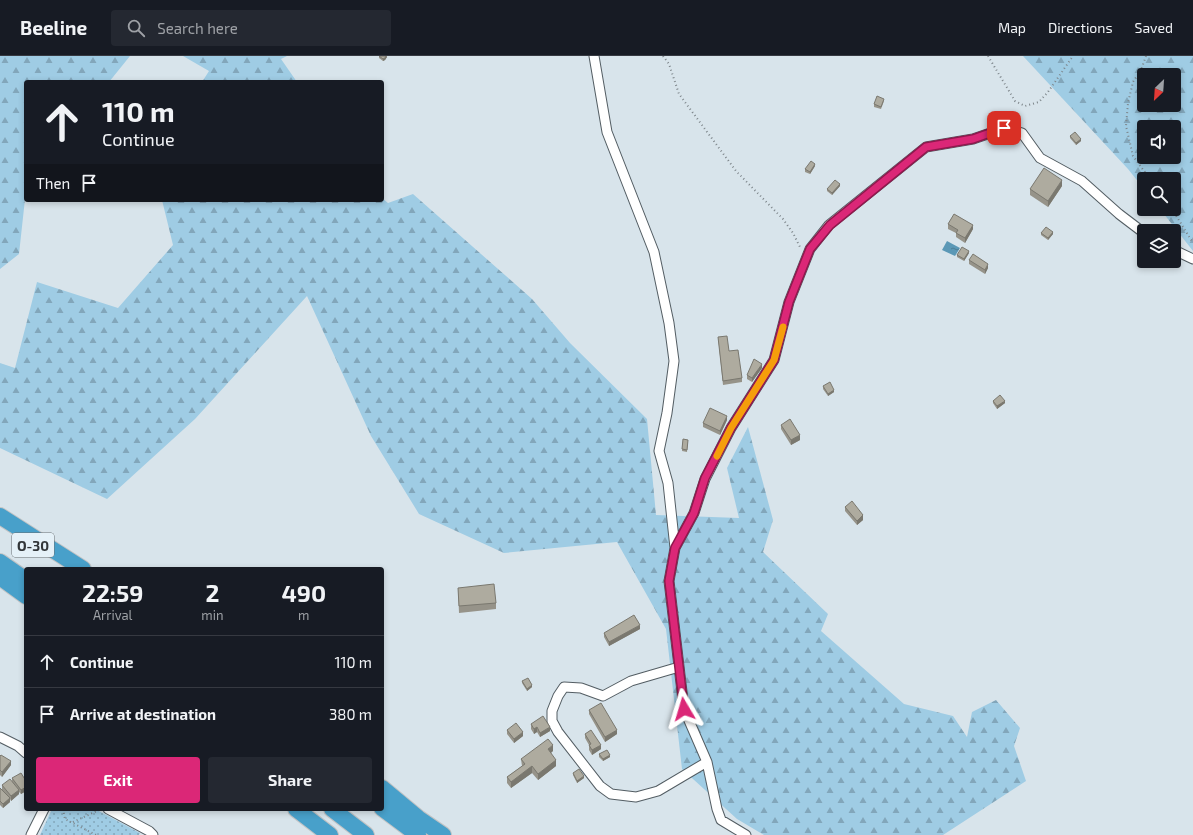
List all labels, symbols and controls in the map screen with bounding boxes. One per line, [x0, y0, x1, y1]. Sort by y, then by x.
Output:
search box [111, 10, 391, 46]
text: Beeline [20, 16, 87, 39]
icon: search [125, 17, 147, 39]
text: Search here [157, 19, 238, 37]
text: Map [998, 19, 1026, 36]
text: Directions [1048, 19, 1113, 36]
text: Saved [1135, 19, 1173, 36]
north arrow [1137, 68, 1181, 112]
map controls [1137, 68, 1181, 268]
text: 110 m [102, 94, 175, 128]
icon: ahead [36, 96, 88, 148]
pin [987, 111, 1021, 145]
icon: arrive [993, 117, 1015, 139]
button: sound [1137, 120, 1181, 164]
text: Continue [102, 128, 175, 150]
icon: arrive [78, 172, 100, 194]
button: search [1137, 172, 1181, 216]
text: Then [36, 174, 70, 192]
button: layers [1137, 224, 1181, 268]
road number: O-30 [12, 533, 54, 557]
text: 22:59 [82, 578, 143, 607]
text: 2 [205, 578, 219, 607]
text: 490 [281, 578, 326, 607]
text: Arrival [93, 607, 132, 623]
text: min [201, 607, 224, 623]
text: m [298, 607, 309, 623]
icon: ahead [36, 651, 58, 673]
text: Continue [70, 653, 133, 671]
text: 110 m [335, 653, 372, 671]
position arrow [663, 688, 705, 730]
icon: arrive [36, 703, 58, 725]
text: Arrive at destination [70, 705, 216, 723]
text: 380 m [329, 705, 372, 723]
button: Exit [36, 757, 200, 803]
button: Share [208, 757, 372, 803]

